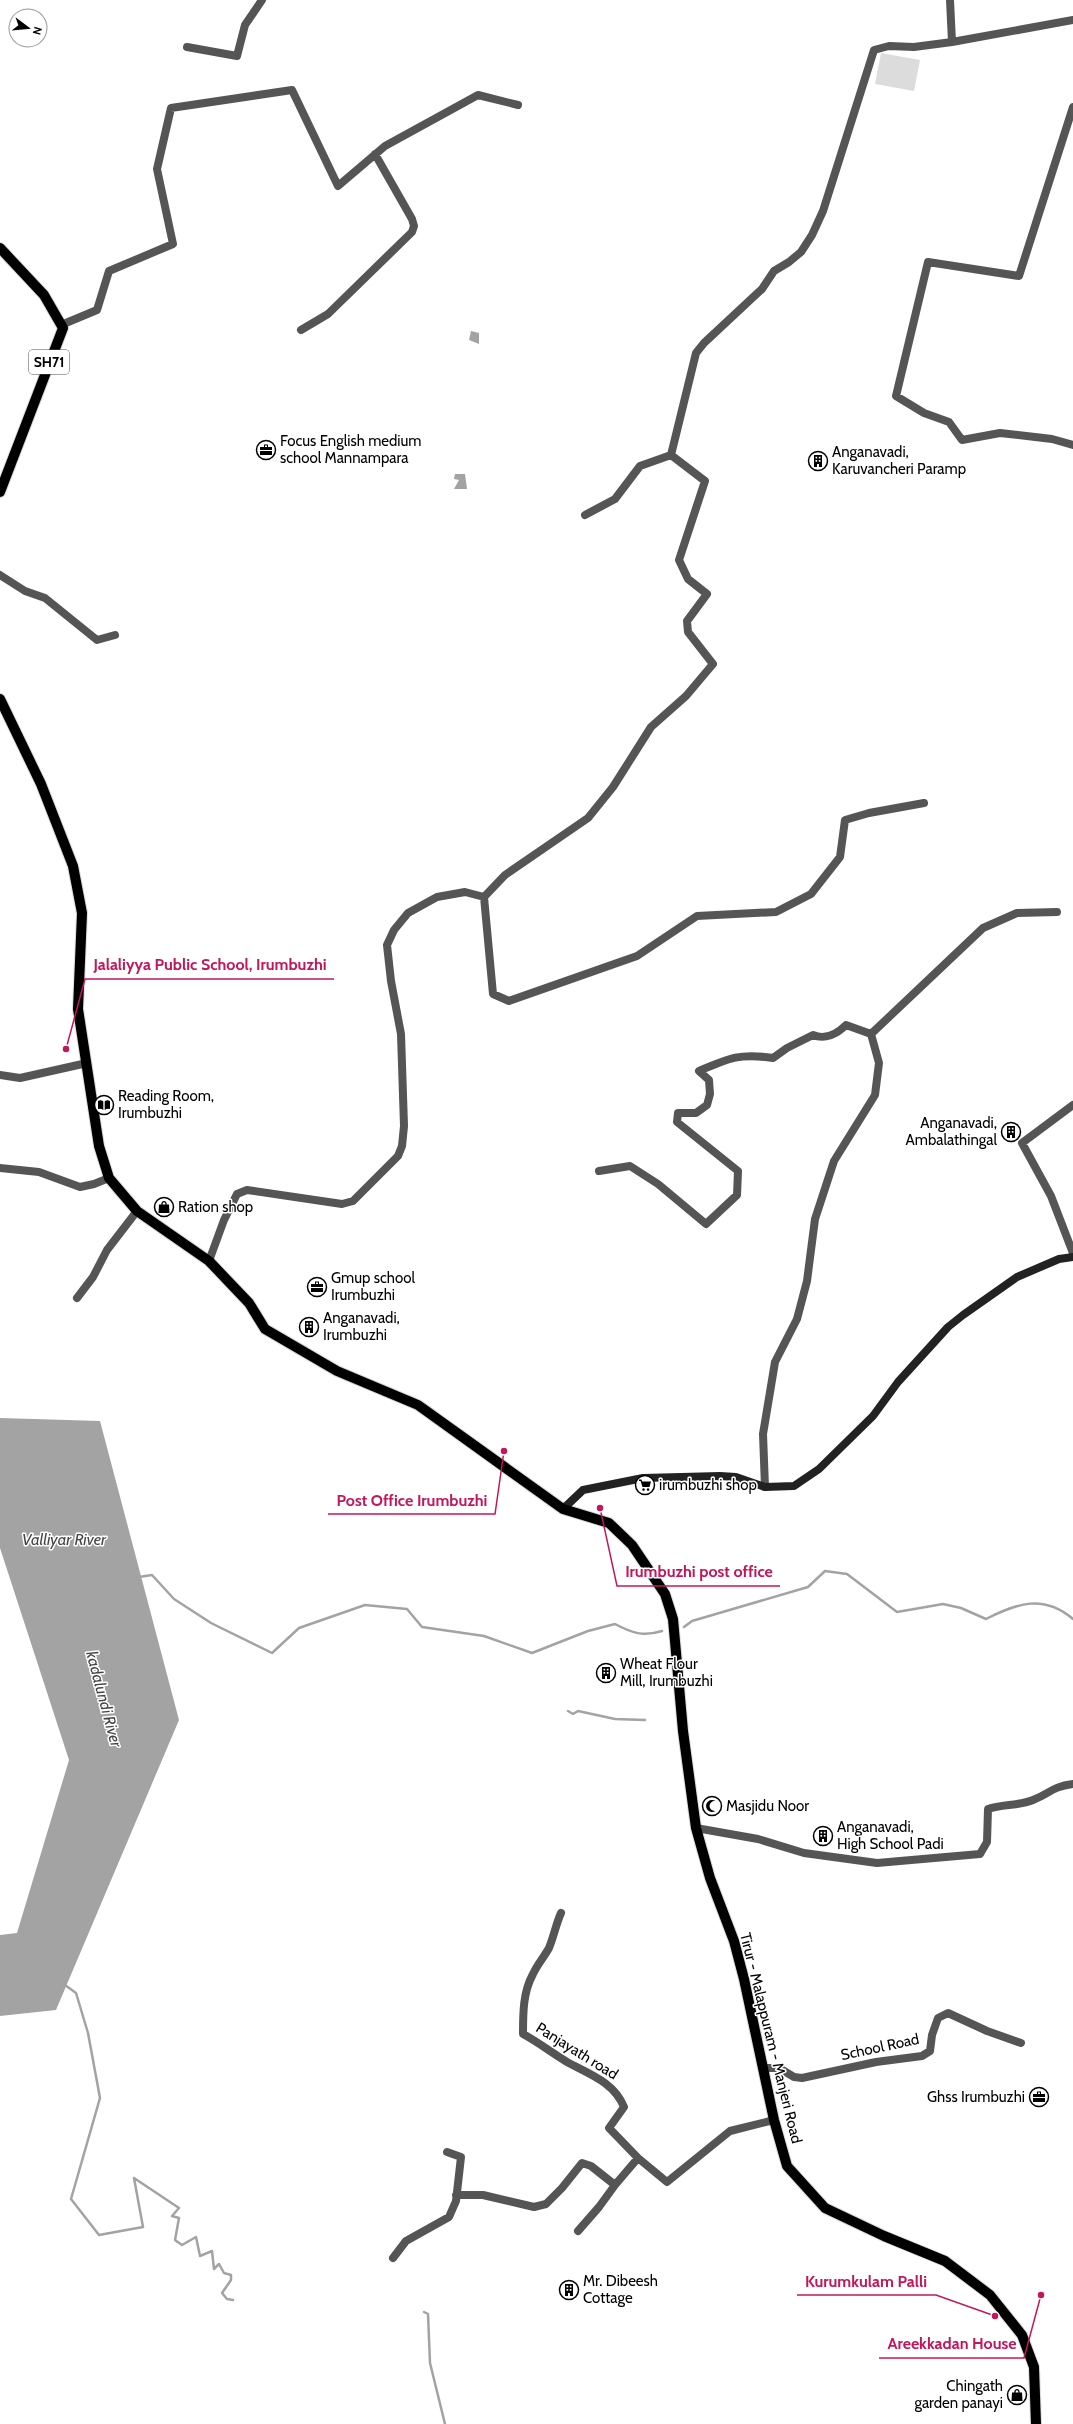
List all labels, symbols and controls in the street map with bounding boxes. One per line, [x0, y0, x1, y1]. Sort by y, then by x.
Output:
north arrow [8, 8, 48, 48]
text: N [30, 25, 45, 36]
road number: SH71 [29, 350, 69, 374]
place label: Focus English medium school Mannampara [280, 432, 422, 467]
office icon: Focus English medium school Mannampara [255, 439, 277, 461]
place label: Anganavadi, Karuvancheri Paramp [832, 443, 966, 478]
building icon: Anganavadi, Karuvancheri Paramp [807, 450, 829, 472]
callout: Jalaliyya Public School, Irumbuzhi [85, 951, 334, 979]
text: Jalaliyya Public School, Irumbuzhi [92, 955, 327, 974]
place label: Reading Room, Irumbuzhi [118, 1087, 214, 1122]
library icon: Reading Room, Irumbuzhi [93, 1094, 115, 1116]
place label: Anganavadi, Ambalathingal [906, 1114, 997, 1149]
building icon: Anganavadi, Ambalathingal [1000, 1121, 1022, 1143]
shop icon: Ration shop [153, 1196, 175, 1218]
place label: Ration shop [178, 1198, 253, 1216]
place label: Gmup school Irumbuzhi [331, 1269, 415, 1304]
office icon: Gmup school Irumbuzhi [306, 1276, 328, 1298]
place label: Anganavadi, Irumbuzhi [323, 1309, 400, 1344]
building icon: Anganavadi, Irumbuzhi [298, 1316, 320, 1338]
supermarket icon: irumbuzhi shop [634, 1474, 656, 1496]
place label: irumbuzhi shop [659, 1476, 757, 1494]
callout: Post Office Irumbuzhi [328, 1486, 495, 1514]
text: Post Office Irumbuzhi [337, 1491, 487, 1510]
water label: Valliyar River [22, 1530, 107, 1549]
callout: Irumbuzhi post office [617, 1558, 780, 1586]
text: Irumbuzhi post office [625, 1562, 773, 1581]
water label: kadalundi River [82, 1649, 126, 1750]
place label: Wheat Flour Mill, Irumbuzhi [620, 1655, 713, 1690]
building icon: Wheat Flour Mill, Irumbuzhi [595, 1662, 617, 1684]
mosque icon: Masjidu Noor [701, 1795, 723, 1817]
place label: Masjidu Noor [726, 1797, 809, 1815]
place label: Anganavadi, High School Padi [837, 1818, 944, 1853]
building icon: Anganavadi, High School Padi [812, 1825, 834, 1847]
street label: Tirur - Malappuram - Manjeri Road [736, 1931, 806, 2145]
street label: Panjayath road [533, 2019, 621, 2083]
street label: School Road [839, 2030, 921, 2064]
office icon: Ghss Irumbuzhi [1028, 2086, 1050, 2108]
place label: Ghss Irumbuzhi [927, 2088, 1025, 2106]
callout: Kurumkulam Palli [797, 2267, 936, 2295]
place label: Mr. Dibeesh Cottage [583, 2272, 658, 2307]
text: Kurumkulam Palli [805, 2272, 927, 2291]
building icon: Mr. Dibeesh Cottage [558, 2279, 580, 2301]
callout: Areekkadan House [879, 2330, 1024, 2358]
text: Areekkadan House [888, 2334, 1016, 2353]
place label: Chingath garden panayi [914, 2377, 1003, 2412]
shop icon: Chingath garden panayi [1006, 2384, 1028, 2406]

